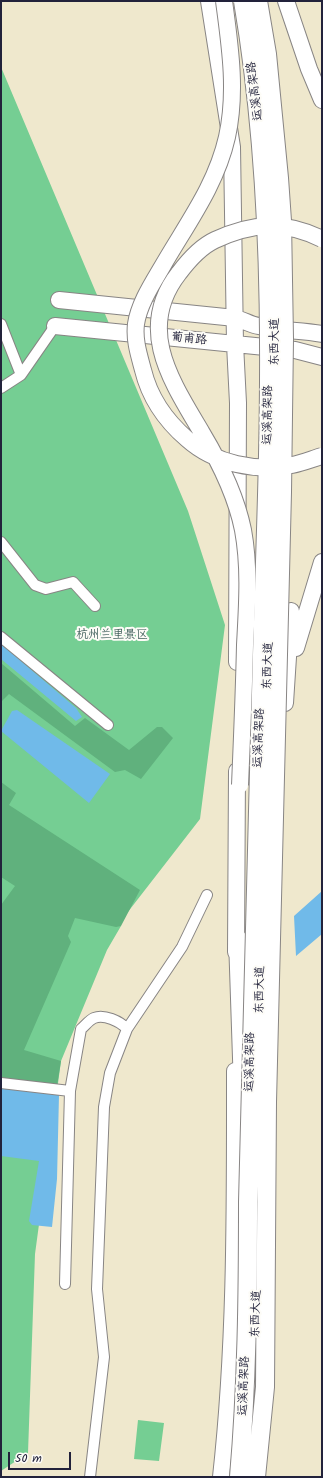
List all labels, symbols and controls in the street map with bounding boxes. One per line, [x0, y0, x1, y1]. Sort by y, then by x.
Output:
street label: 运溪高架路 [245, 60, 267, 122]
street label: 东西大道 [269, 318, 283, 366]
street label: 葡甫路 [170, 331, 208, 349]
street label: 运溪高架路 [261, 385, 277, 445]
park label: 杭州兰里景区 [76, 629, 148, 643]
street label: 东西大道 [261, 642, 277, 690]
street label: 运溪高架路 [252, 708, 268, 768]
street label: 东西大道 [253, 966, 269, 1014]
street label: 运溪高架路 [243, 1032, 259, 1092]
street label: 东西大道 [249, 1290, 265, 1338]
street label: 运溪高架路 [237, 1356, 253, 1416]
scale bar [10, 1444, 73, 1470]
text: 50 m [15, 1449, 42, 1468]

